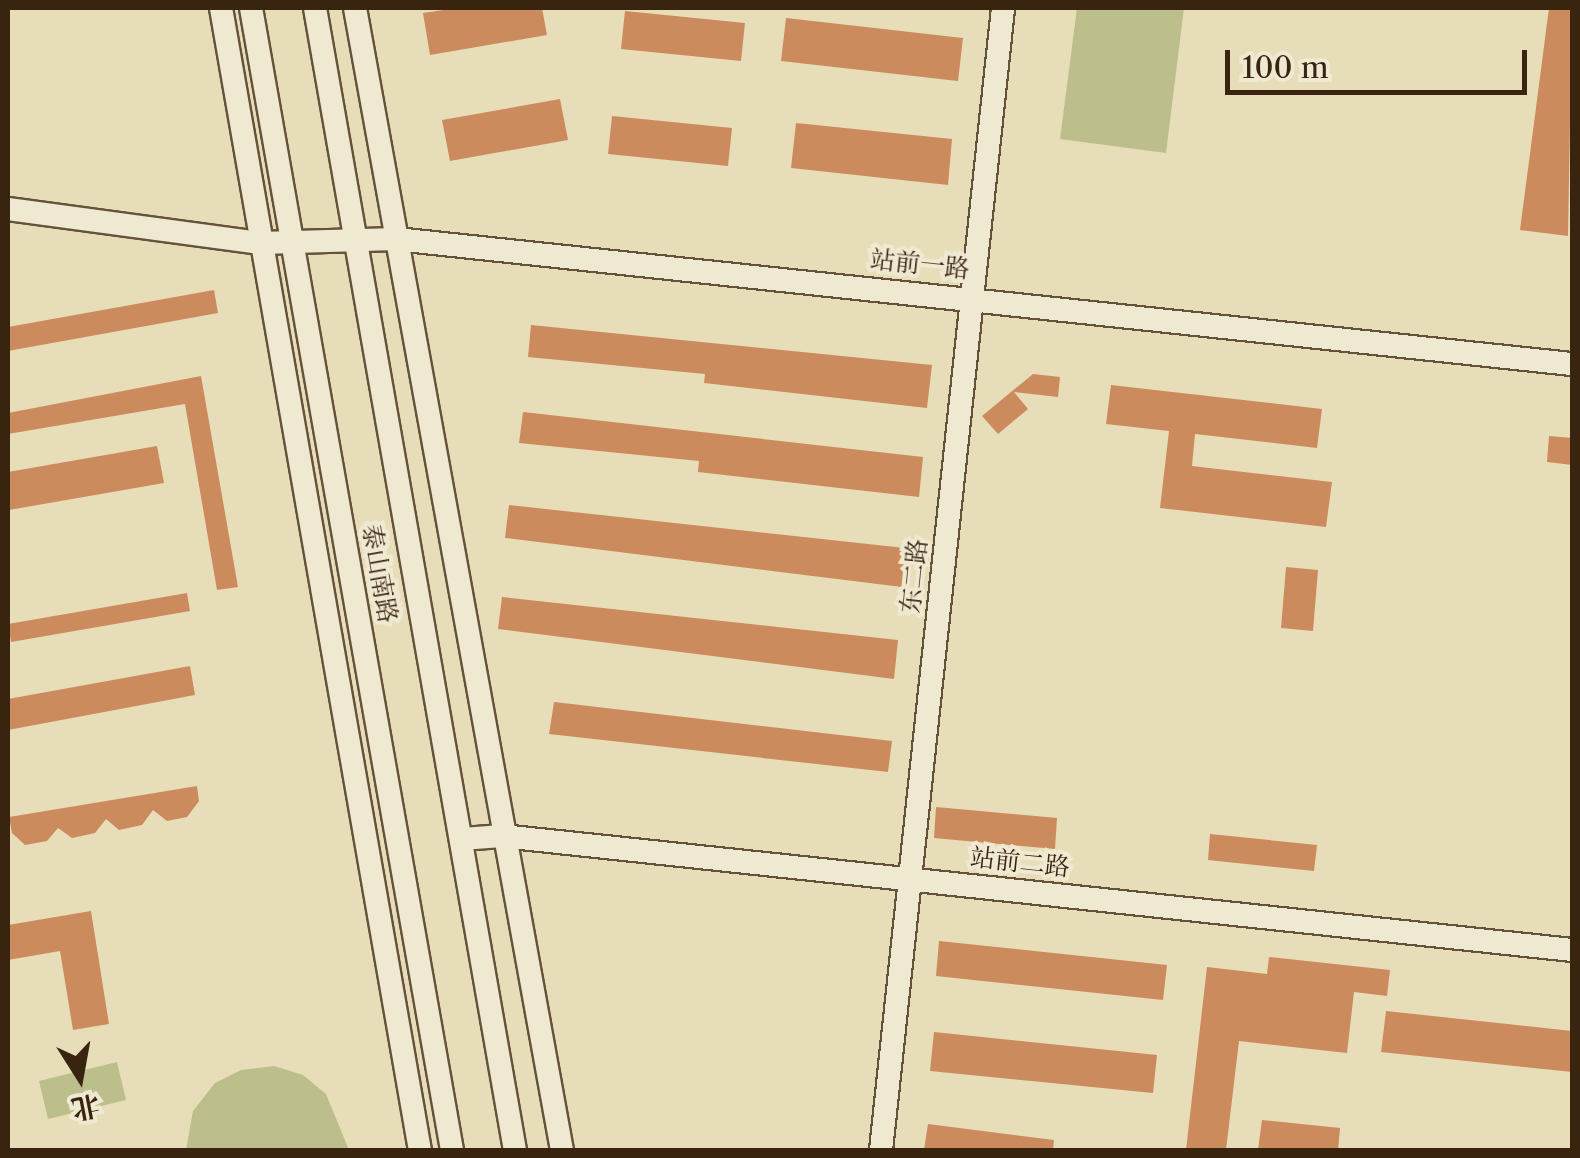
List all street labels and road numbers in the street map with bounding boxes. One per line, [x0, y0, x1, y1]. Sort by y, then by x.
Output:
street label: 站前一路 [869, 245, 971, 285]
street label: 泰山南路 [356, 522, 402, 626]
street label: 东二路 [896, 537, 934, 615]
street label: 站前二路 [969, 843, 1071, 883]

